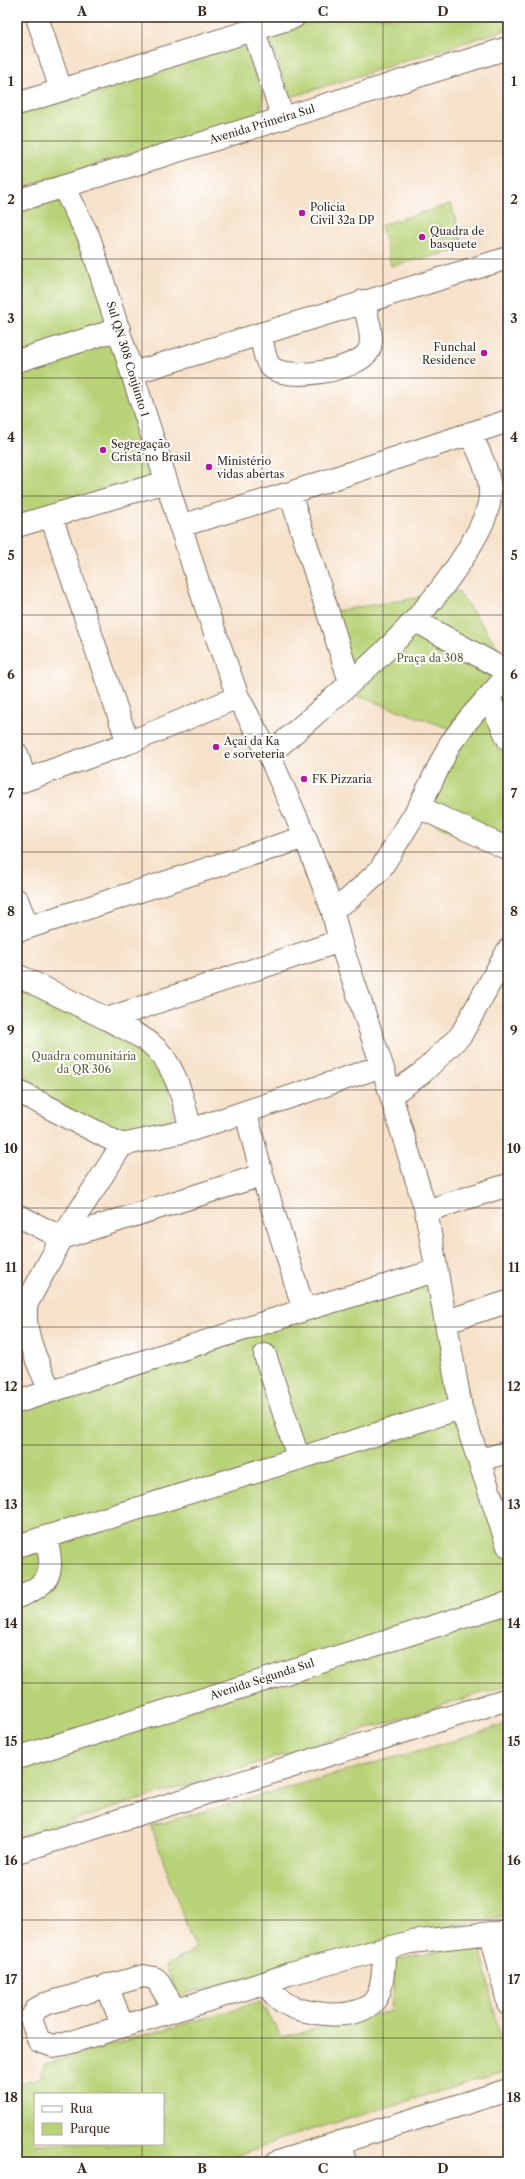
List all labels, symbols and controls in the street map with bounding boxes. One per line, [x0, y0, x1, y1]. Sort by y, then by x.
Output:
text: A [76, 3, 88, 19]
text: B [197, 3, 207, 19]
text: C [318, 3, 328, 19]
text: D [437, 3, 449, 19]
text: 1 [8, 73, 14, 89]
text: 1 [511, 73, 517, 89]
street label: Avenida Primeira Sul [207, 101, 317, 147]
text: 2 [7, 191, 15, 207]
text: 2 [510, 191, 518, 207]
place label: Policia Civil 32a DP [310, 200, 374, 227]
marker: Policia Civil 32a DP [297, 208, 307, 218]
place label: Quadra de basquete [430, 224, 484, 251]
marker: Quadra de basquete [417, 232, 427, 242]
street label: Sul QN 308 Conjunto 1 [104, 299, 152, 419]
text: 3 [7, 310, 15, 326]
text: 3 [510, 310, 518, 326]
place label: Funchal Residence [422, 340, 477, 367]
marker: Funchal Residence [479, 348, 489, 358]
text: 4 [7, 429, 15, 445]
text: 4 [510, 429, 518, 445]
place label: Segregação Cristã no Brasil [111, 437, 191, 464]
marker: Segregação Cristã no Brasil [98, 445, 108, 455]
place label: Ministério vidas abertas [216, 454, 284, 481]
marker: Ministério vidas abertas [204, 462, 214, 472]
text: 5 [7, 547, 15, 563]
text: 5 [510, 547, 518, 563]
park label: Praça da 308 [397, 651, 463, 665]
text: 6 [7, 666, 15, 682]
text: 6 [510, 666, 518, 682]
place label: Açai da Ka e sorveteria [223, 734, 285, 761]
marker: Açai da Ka e sorveteria [211, 742, 221, 752]
place label: FK Pizzaria [312, 772, 372, 786]
marker: FK Pizzaria [299, 774, 309, 784]
text: 7 [8, 785, 15, 801]
text: 7 [511, 785, 518, 801]
text: 8 [7, 903, 15, 919]
text: 8 [510, 903, 518, 919]
text: 9 [7, 1022, 15, 1038]
text: 9 [510, 1022, 518, 1038]
park label: Quadra comunitária da QR 306 [32, 1049, 137, 1076]
text: 10 [4, 1140, 18, 1156]
text: 10 [507, 1140, 521, 1156]
text: 11 [5, 1259, 17, 1275]
text: 11 [508, 1259, 520, 1275]
text: 12 [4, 1378, 18, 1394]
text: 12 [507, 1378, 521, 1394]
text: 13 [4, 1496, 18, 1512]
text: 13 [507, 1496, 521, 1512]
text: 14 [4, 1615, 18, 1631]
text: 14 [507, 1615, 521, 1631]
street label: Avenida Segunda Sul [207, 1655, 317, 1703]
text: 15 [4, 1733, 18, 1749]
text: 15 [507, 1733, 521, 1749]
text: 16 [4, 1852, 18, 1868]
text: 16 [507, 1852, 521, 1868]
text: 17 [5, 1971, 18, 1987]
text: 17 [508, 1971, 521, 1987]
text: 18 [4, 2089, 18, 2105]
text: 18 [507, 2089, 521, 2105]
legend [34, 2093, 164, 2145]
text: Rua [70, 2101, 93, 2116]
text: Parque [70, 2121, 111, 2136]
text: A [76, 2160, 88, 2176]
text: B [197, 2160, 207, 2176]
text: C [318, 2160, 328, 2176]
text: D [437, 2160, 449, 2176]

